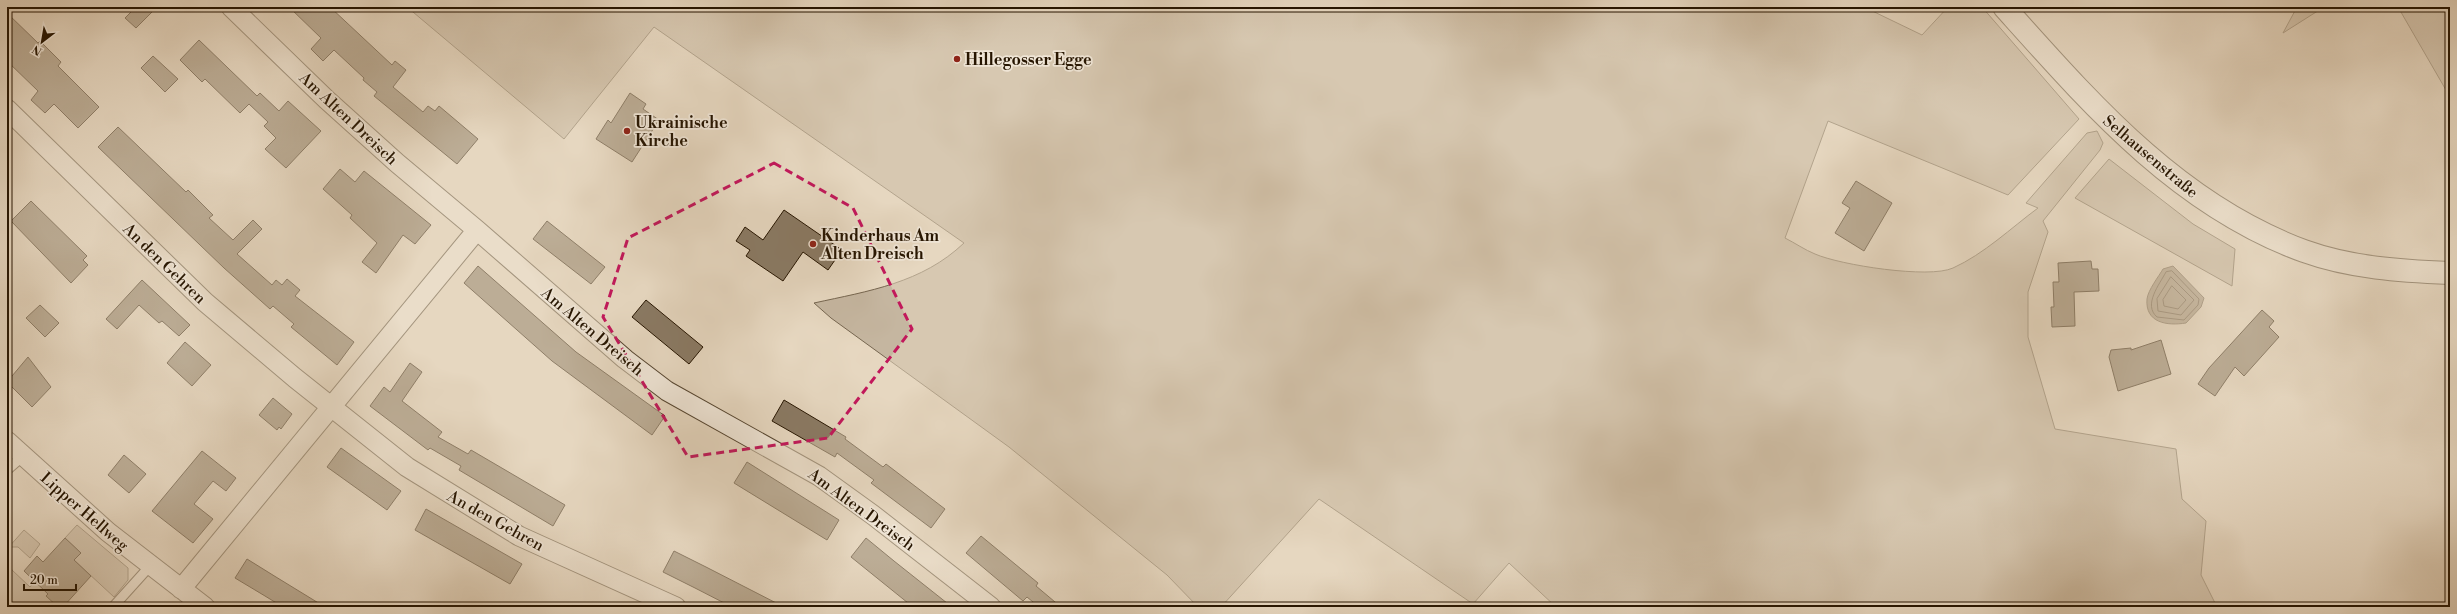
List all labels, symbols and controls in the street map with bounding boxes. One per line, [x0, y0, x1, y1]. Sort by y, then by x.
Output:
north arrow [22, 22, 62, 62]
text: N [30, 41, 45, 58]
place label: Hillegosser Egge [965, 50, 1092, 70]
marker: Hillegosser Egge [952, 54, 962, 64]
street label: Am Alten Dreisch [294, 67, 402, 170]
street label: Selhausenstraße [2099, 111, 2202, 202]
place label: Ukrainische Kirche [635, 113, 728, 151]
marker: Ukrainische Kirche [622, 126, 632, 136]
street label: An den Gehren [118, 218, 210, 309]
place label: Kinderhaus Am Alten Dreisch [820, 226, 940, 264]
marker: Kinderhaus Am Alten Dreisch [808, 239, 818, 249]
street label: Am Alten Dreisch [536, 282, 648, 381]
street label: Am Alten Dreisch [803, 464, 919, 556]
street label: Lipper Hellweg [36, 468, 133, 556]
street label: An den Gehren [443, 486, 548, 556]
scale bar [24, 566, 76, 592]
text: 20 m [30, 573, 58, 588]

